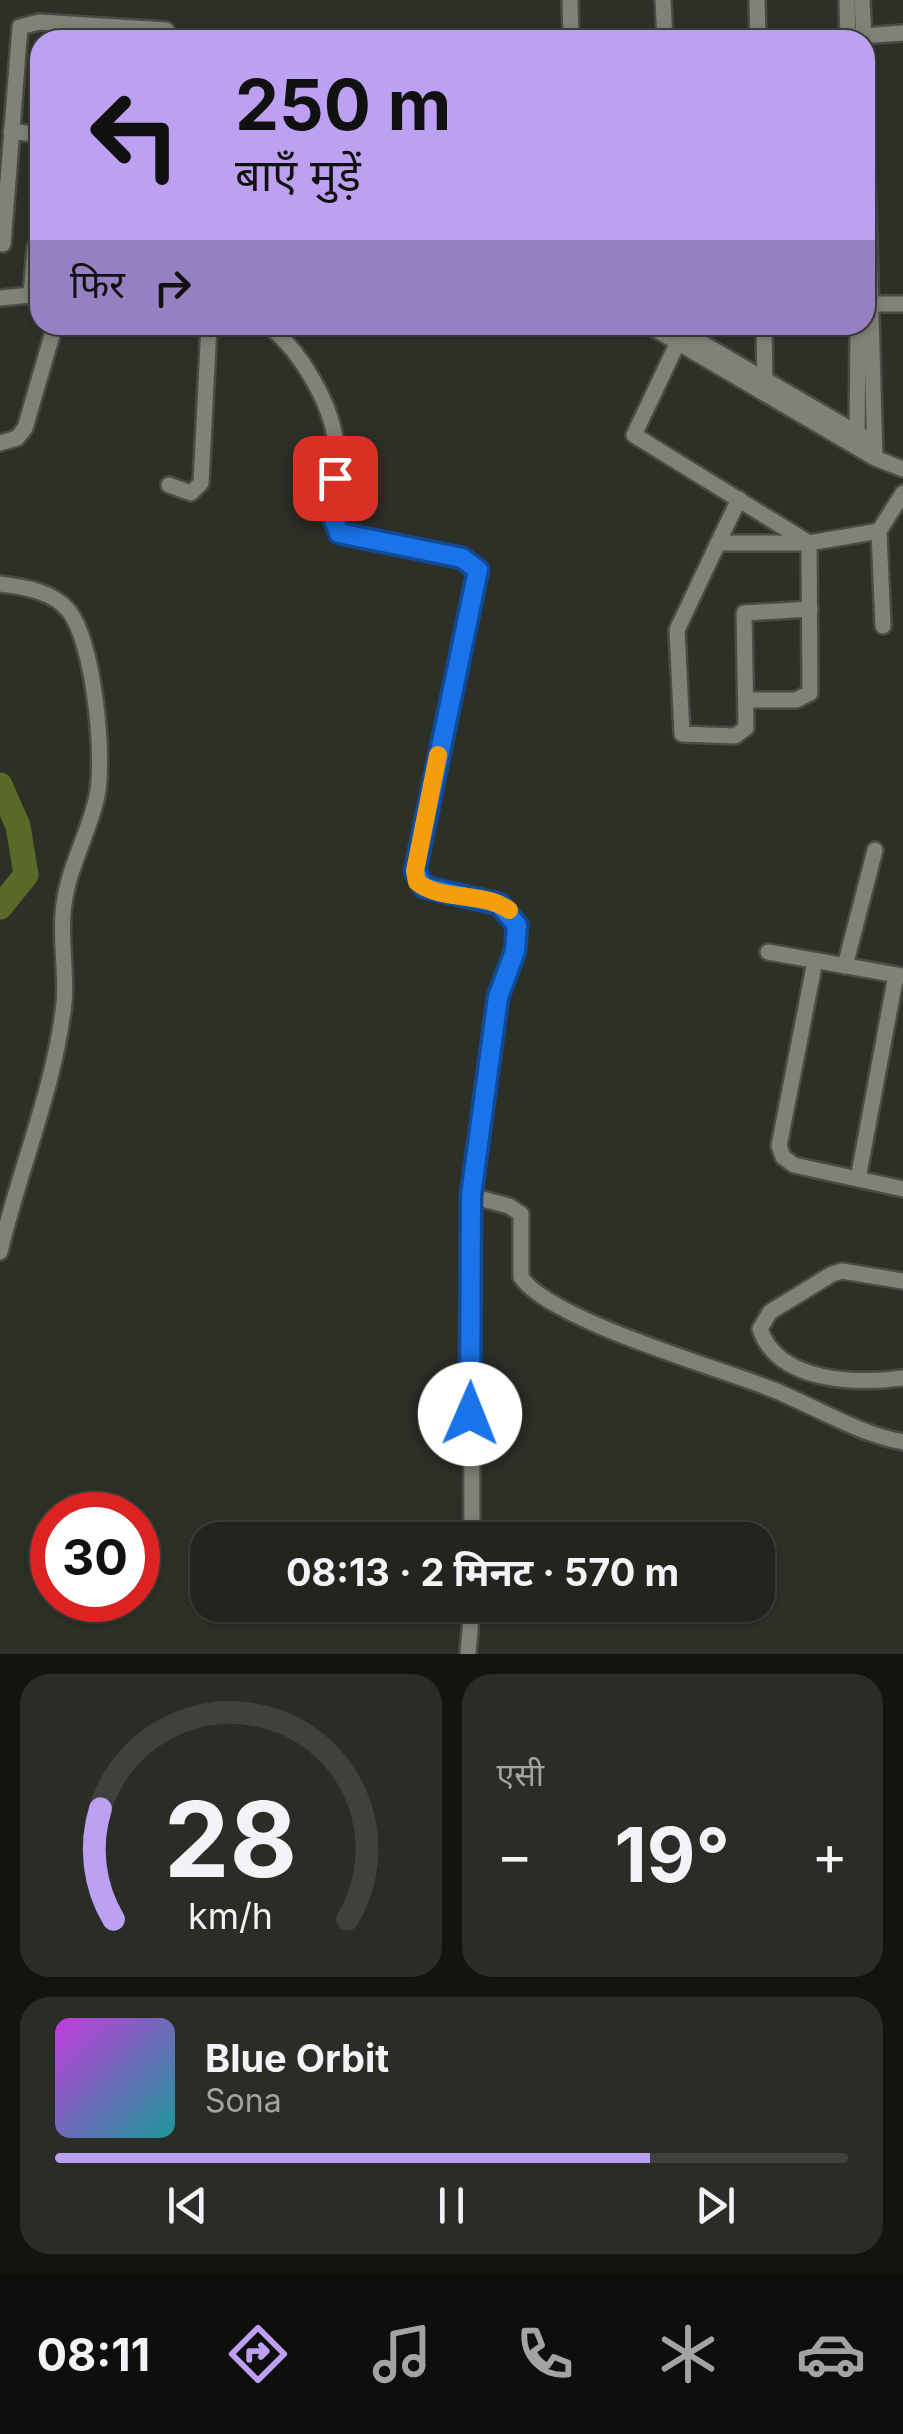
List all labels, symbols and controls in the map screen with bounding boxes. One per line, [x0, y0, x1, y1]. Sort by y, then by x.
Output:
text: 250 m [235, 62, 452, 147]
icon: left [70, 70, 200, 200]
text: बाएँ मुड़ें [235, 147, 361, 202]
icon: right [145, 260, 200, 315]
text: फिर [70, 261, 125, 307]
pin [293, 436, 378, 521]
icon: arrive [308, 451, 363, 506]
position arrow [418, 1362, 522, 1466]
speed limit sign: 30 [30, 1492, 160, 1622]
text: 08:13 · 2 मिनट · 570 m [286, 1549, 679, 1595]
text: एसी [497, 1755, 544, 1794]
text: 28 [164, 1776, 297, 1902]
text: 19° [614, 1809, 730, 1900]
text: − [497, 1822, 533, 1888]
text: + [812, 1822, 848, 1888]
text: km/h [188, 1894, 273, 1938]
text: Blue Orbit [205, 2035, 389, 2081]
text: Sona [205, 2081, 282, 2120]
icon: previous [160, 2178, 215, 2233]
icon: pause [424, 2178, 479, 2233]
icon: next [688, 2178, 743, 2233]
icon: directions [223, 2319, 293, 2389]
icon: music [367, 2319, 437, 2389]
icon: phone [510, 2319, 580, 2389]
icon: climate [653, 2319, 723, 2389]
icon: car [796, 2319, 866, 2389]
text: 08:11 [37, 2327, 150, 2382]

